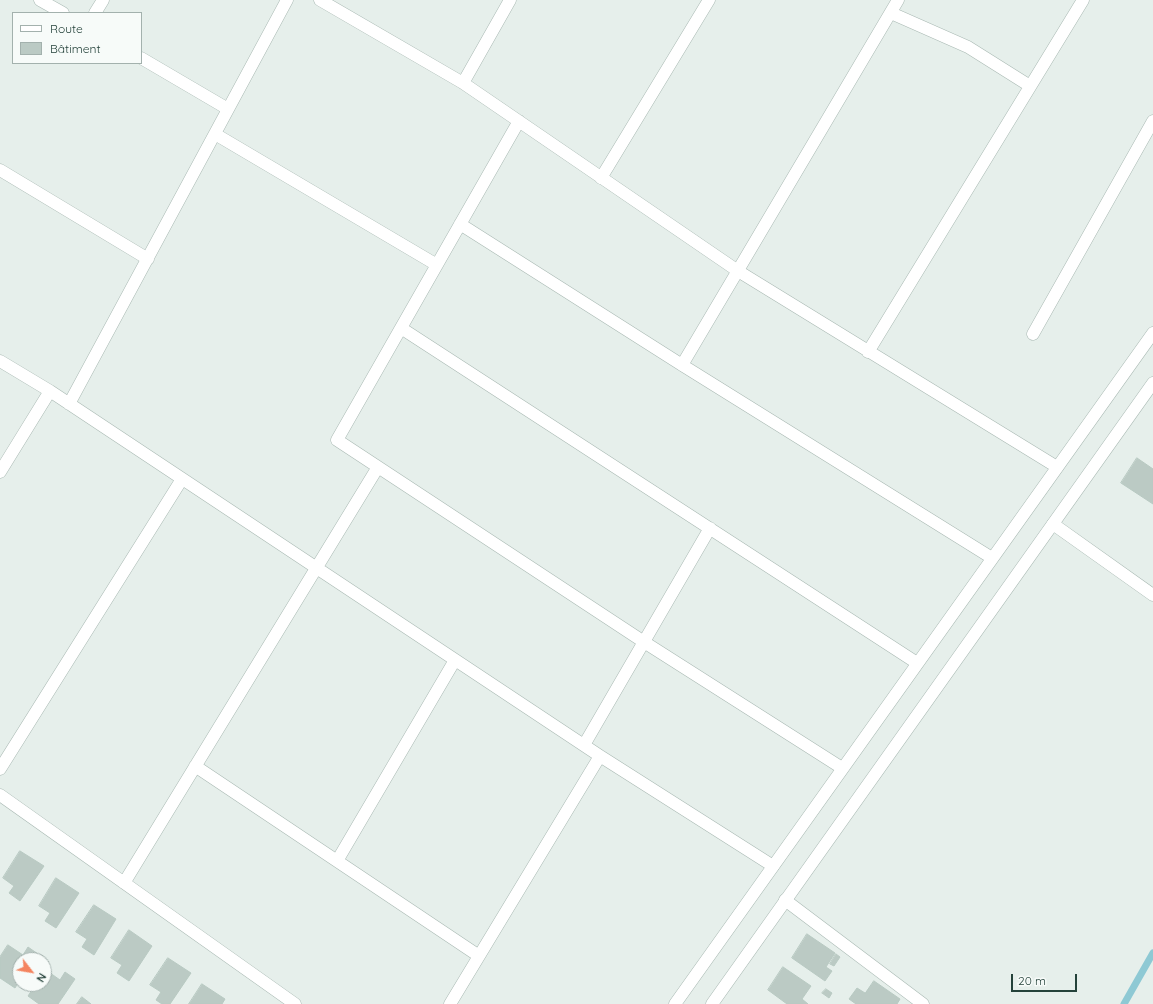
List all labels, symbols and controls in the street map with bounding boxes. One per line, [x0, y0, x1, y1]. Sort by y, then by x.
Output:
legend [12, 12, 142, 64]
text: Route [50, 21, 83, 36]
text: Bâtiment [50, 41, 100, 56]
north arrow [12, 952, 52, 992]
scale bar [1013, 966, 1079, 992]
text: N [33, 971, 50, 985]
text: 20 m [1018, 973, 1046, 988]

